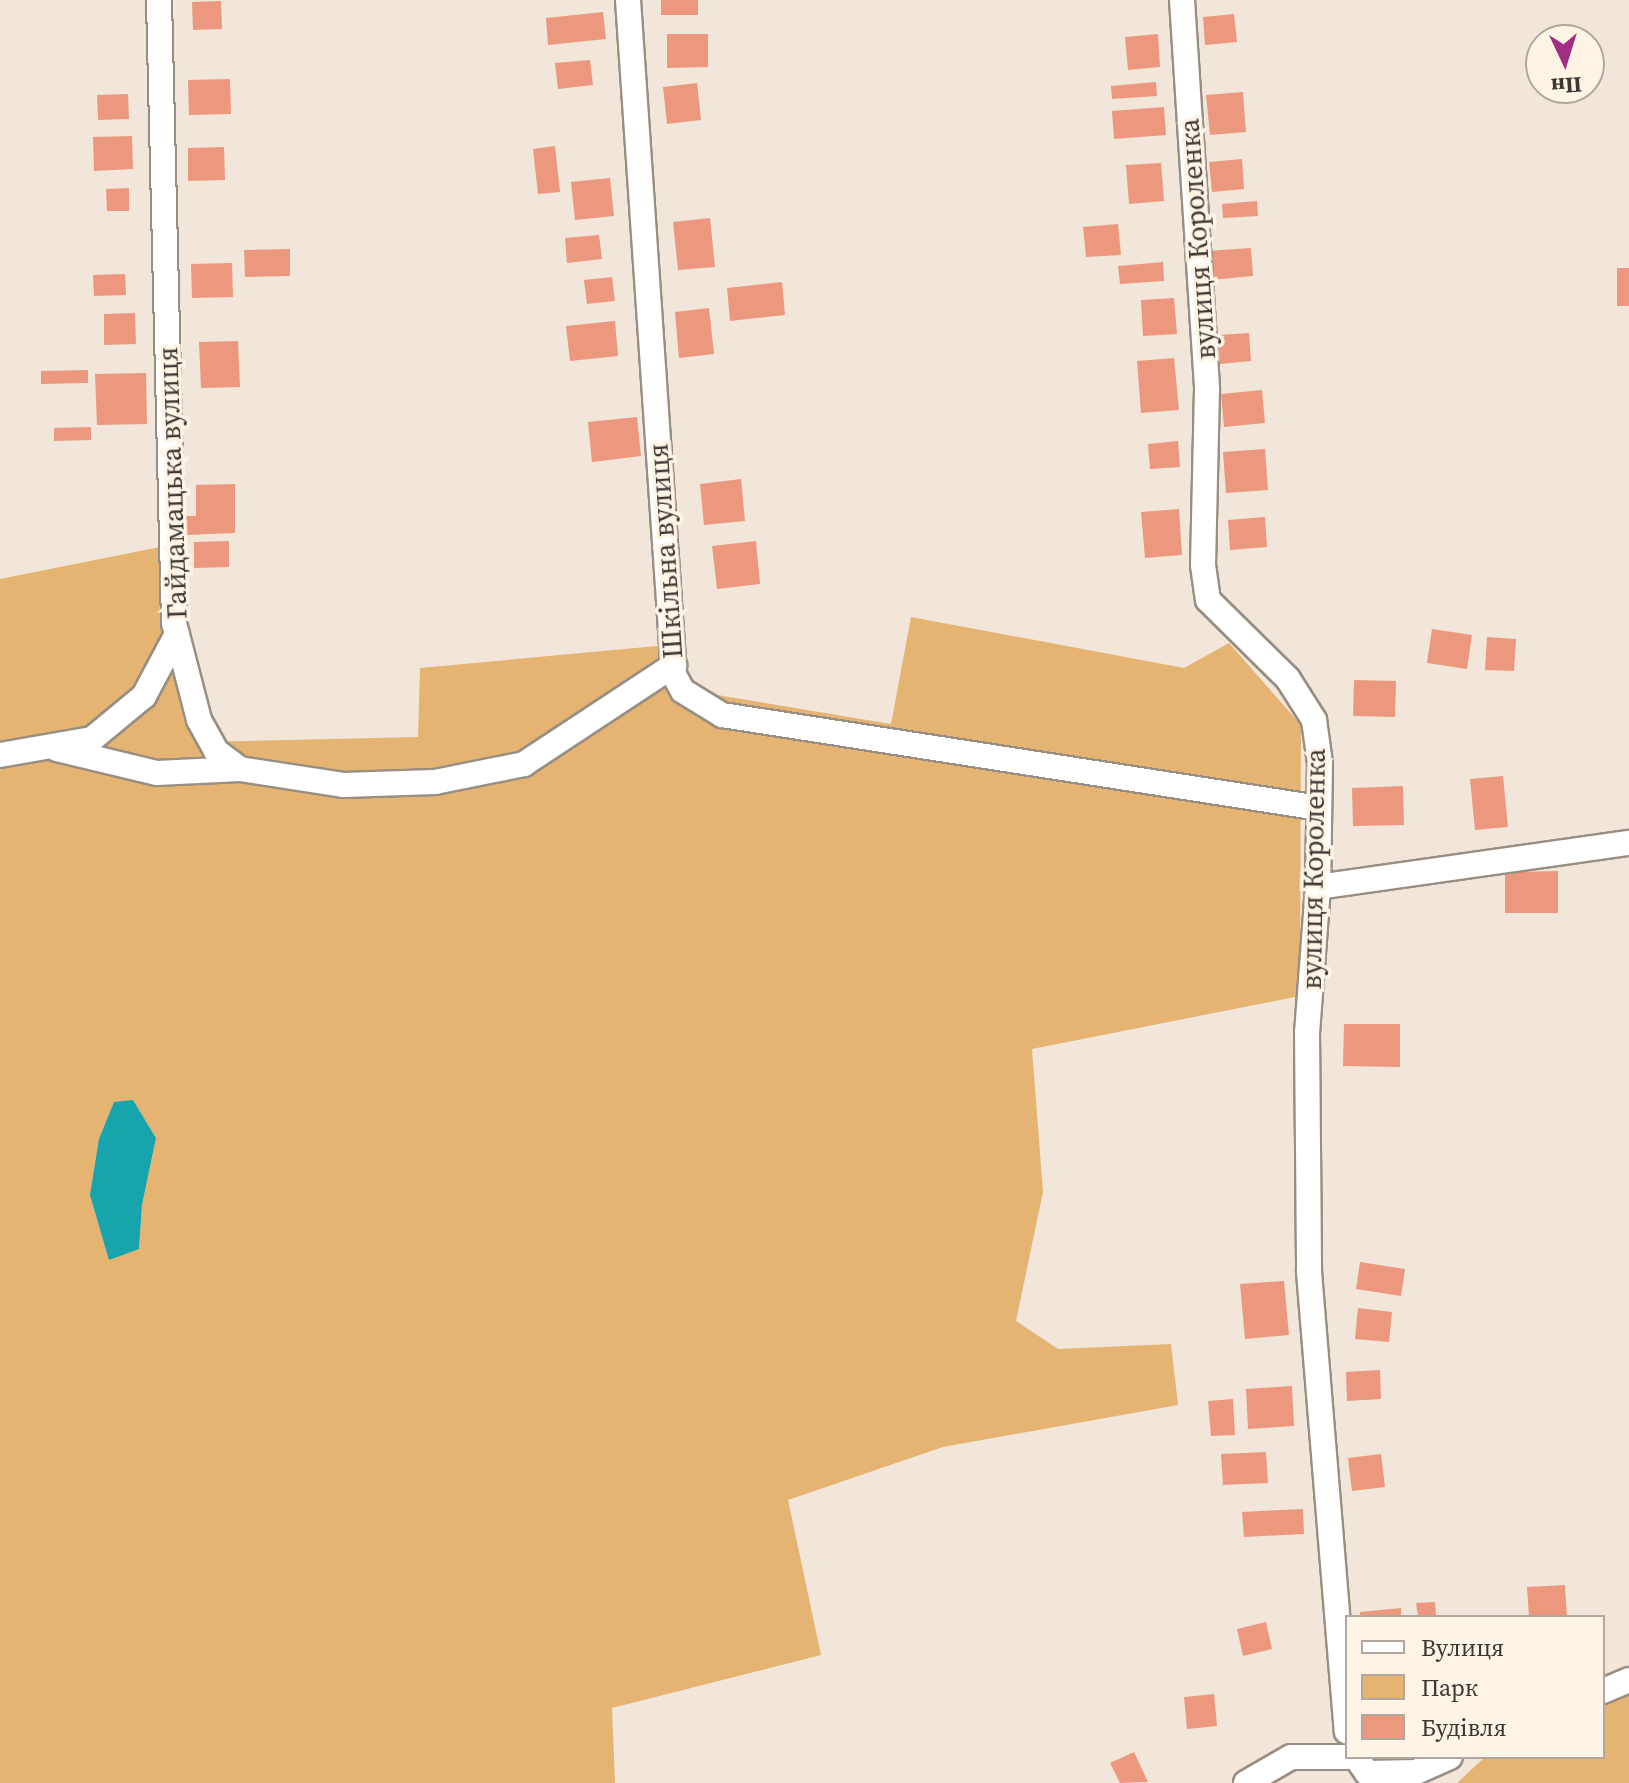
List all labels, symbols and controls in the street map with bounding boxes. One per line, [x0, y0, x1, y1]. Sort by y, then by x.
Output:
north arrow [1525, 24, 1605, 104]
text: Пн [1550, 70, 1583, 102]
street label: вулиця Короленка [1172, 117, 1222, 361]
street label: Гайдамацька вулиця [150, 346, 194, 620]
street label: Шкільна вулиця [641, 442, 689, 660]
street label: вулиця Короленка [1294, 748, 1332, 990]
legend [1345, 1615, 1605, 1759]
text: Вулиця [1421, 1631, 1504, 1664]
text: Парк [1421, 1671, 1478, 1704]
text: Будівля [1421, 1711, 1506, 1744]

